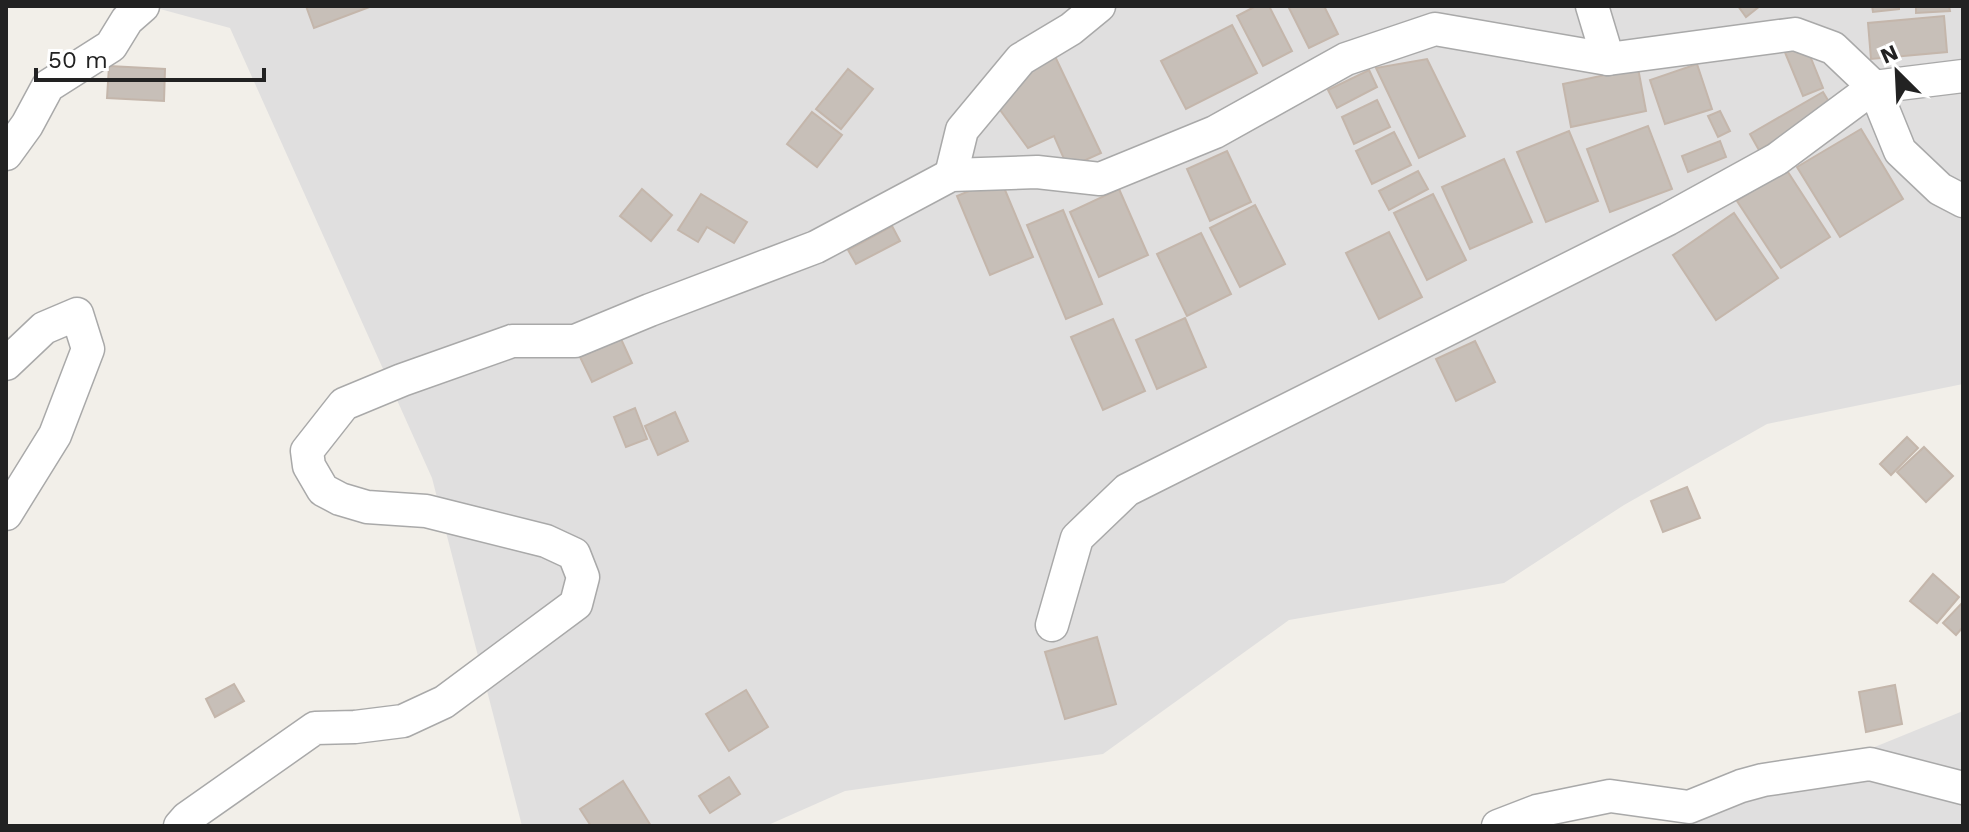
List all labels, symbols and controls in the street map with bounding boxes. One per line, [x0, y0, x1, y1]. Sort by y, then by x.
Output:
scale bar [36, 32, 264, 82]
north arrow [1857, 32, 1937, 112]
text: N [1877, 39, 1902, 69]
text: 50 m [48, 46, 108, 74]

